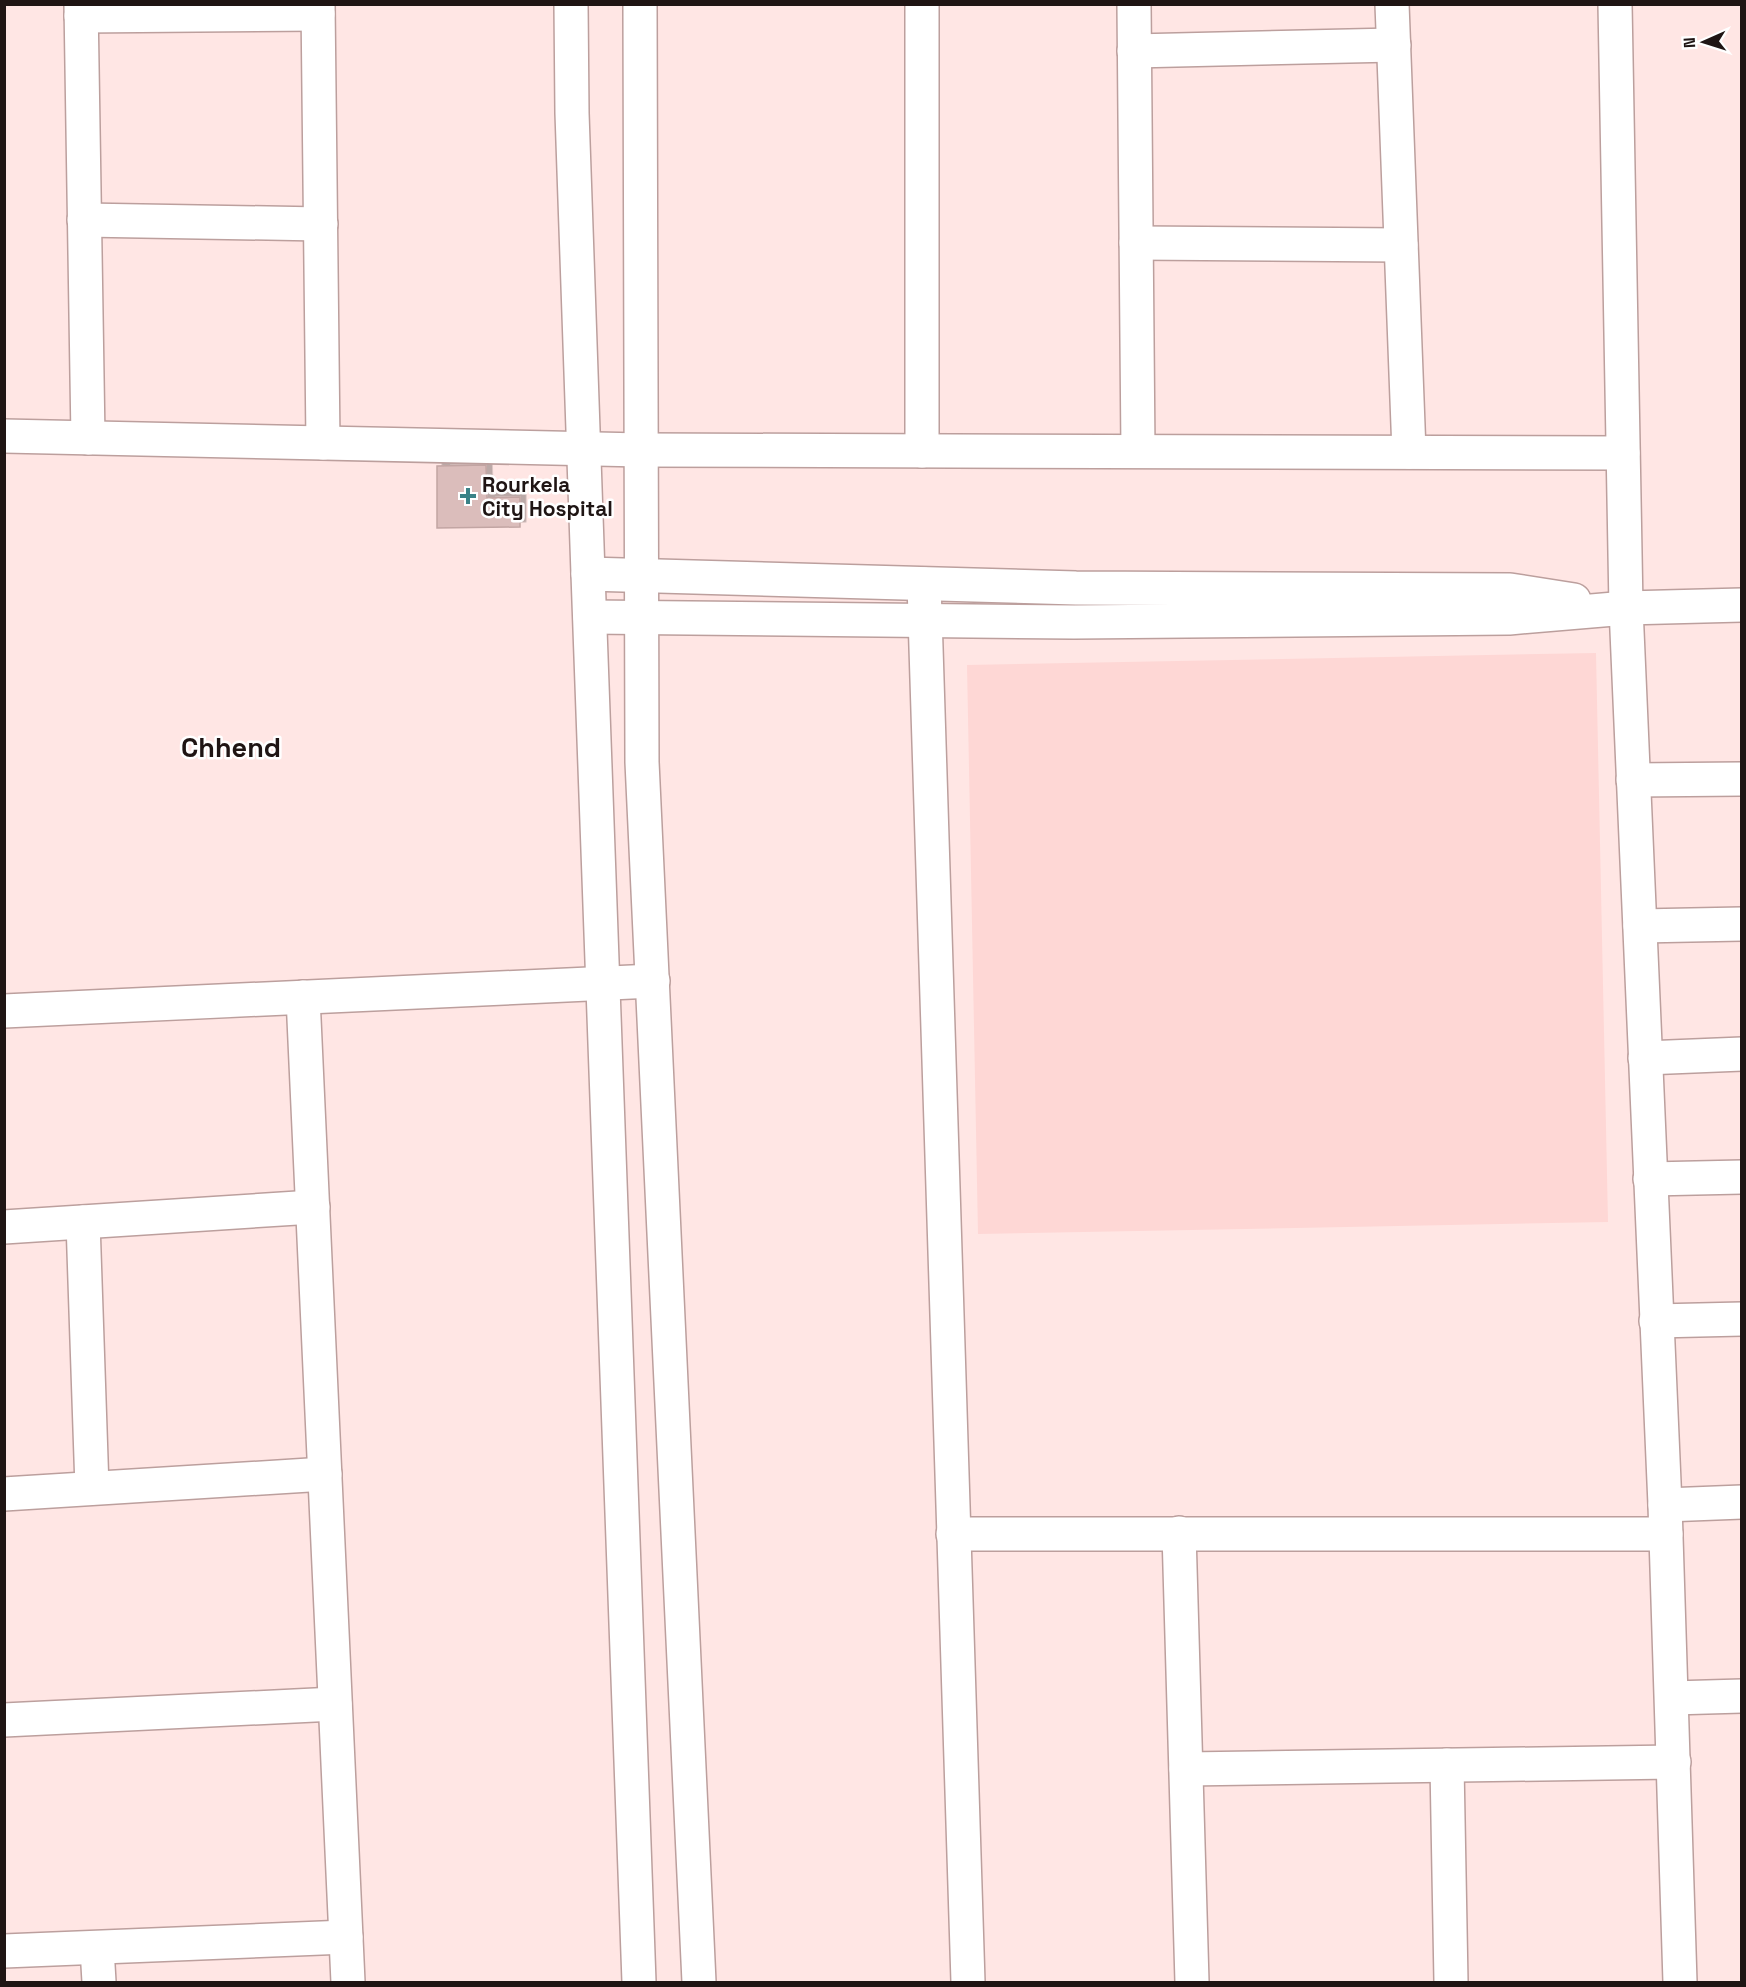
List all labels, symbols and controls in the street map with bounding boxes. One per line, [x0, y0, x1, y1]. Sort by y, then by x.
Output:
north arrow [1674, 12, 1734, 72]
text: N [1679, 37, 1700, 49]
place label: Rourkela City Hospital [482, 471, 613, 522]
marker: Rourkela City Hospital [459, 487, 477, 505]
district label: Chhend [181, 730, 281, 765]

